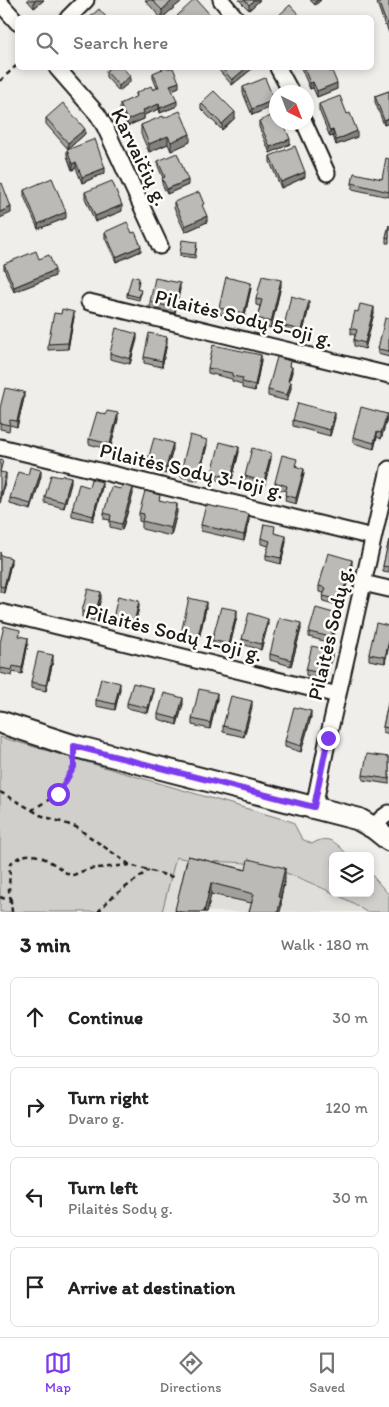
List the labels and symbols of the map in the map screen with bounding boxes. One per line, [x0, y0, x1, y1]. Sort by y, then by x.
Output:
north arrow [269, 85, 314, 130]
street label: Karvaičių g. [106, 104, 175, 210]
street label: Pilaitės Sodų 5-oji g. [152, 283, 336, 352]
street label: Pilaitės Sodų 3-ioji g. [97, 437, 287, 504]
street label: Pilaitės Sodų g. [302, 563, 357, 703]
street label: Pilaitės Sodų 1-oji g. [83, 598, 265, 667]
route end [317, 727, 340, 750]
route start [47, 783, 70, 806]

